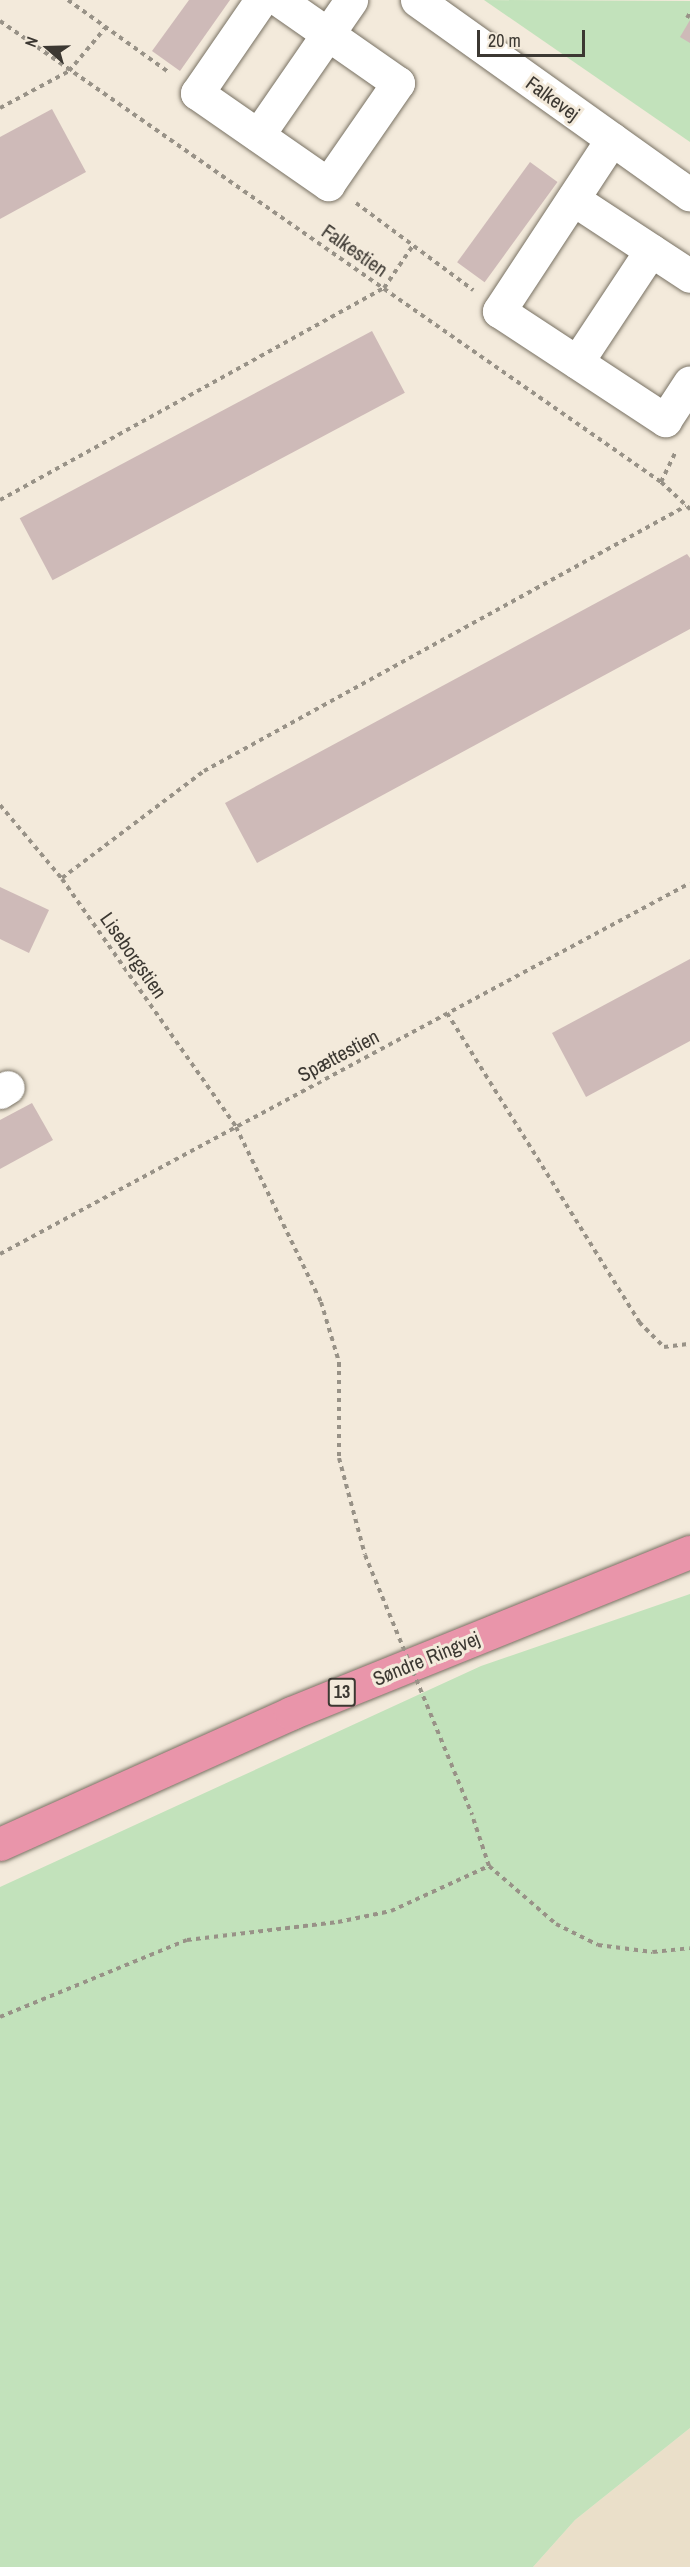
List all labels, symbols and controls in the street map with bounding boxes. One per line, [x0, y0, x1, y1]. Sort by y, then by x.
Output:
north arrow [18, 18, 78, 78]
scale bar [480, 18, 588, 56]
text: 20 m [488, 28, 521, 53]
text: N [19, 34, 43, 50]
street label: Falkevej [522, 71, 584, 125]
street label: Falkestien [317, 219, 393, 281]
street label: Liseborgstien [96, 907, 172, 1003]
street label: Spættestien [293, 1024, 383, 1086]
street label: Søndre Ringvej [369, 1626, 483, 1690]
road number: 13 [327, 1677, 357, 1707]

